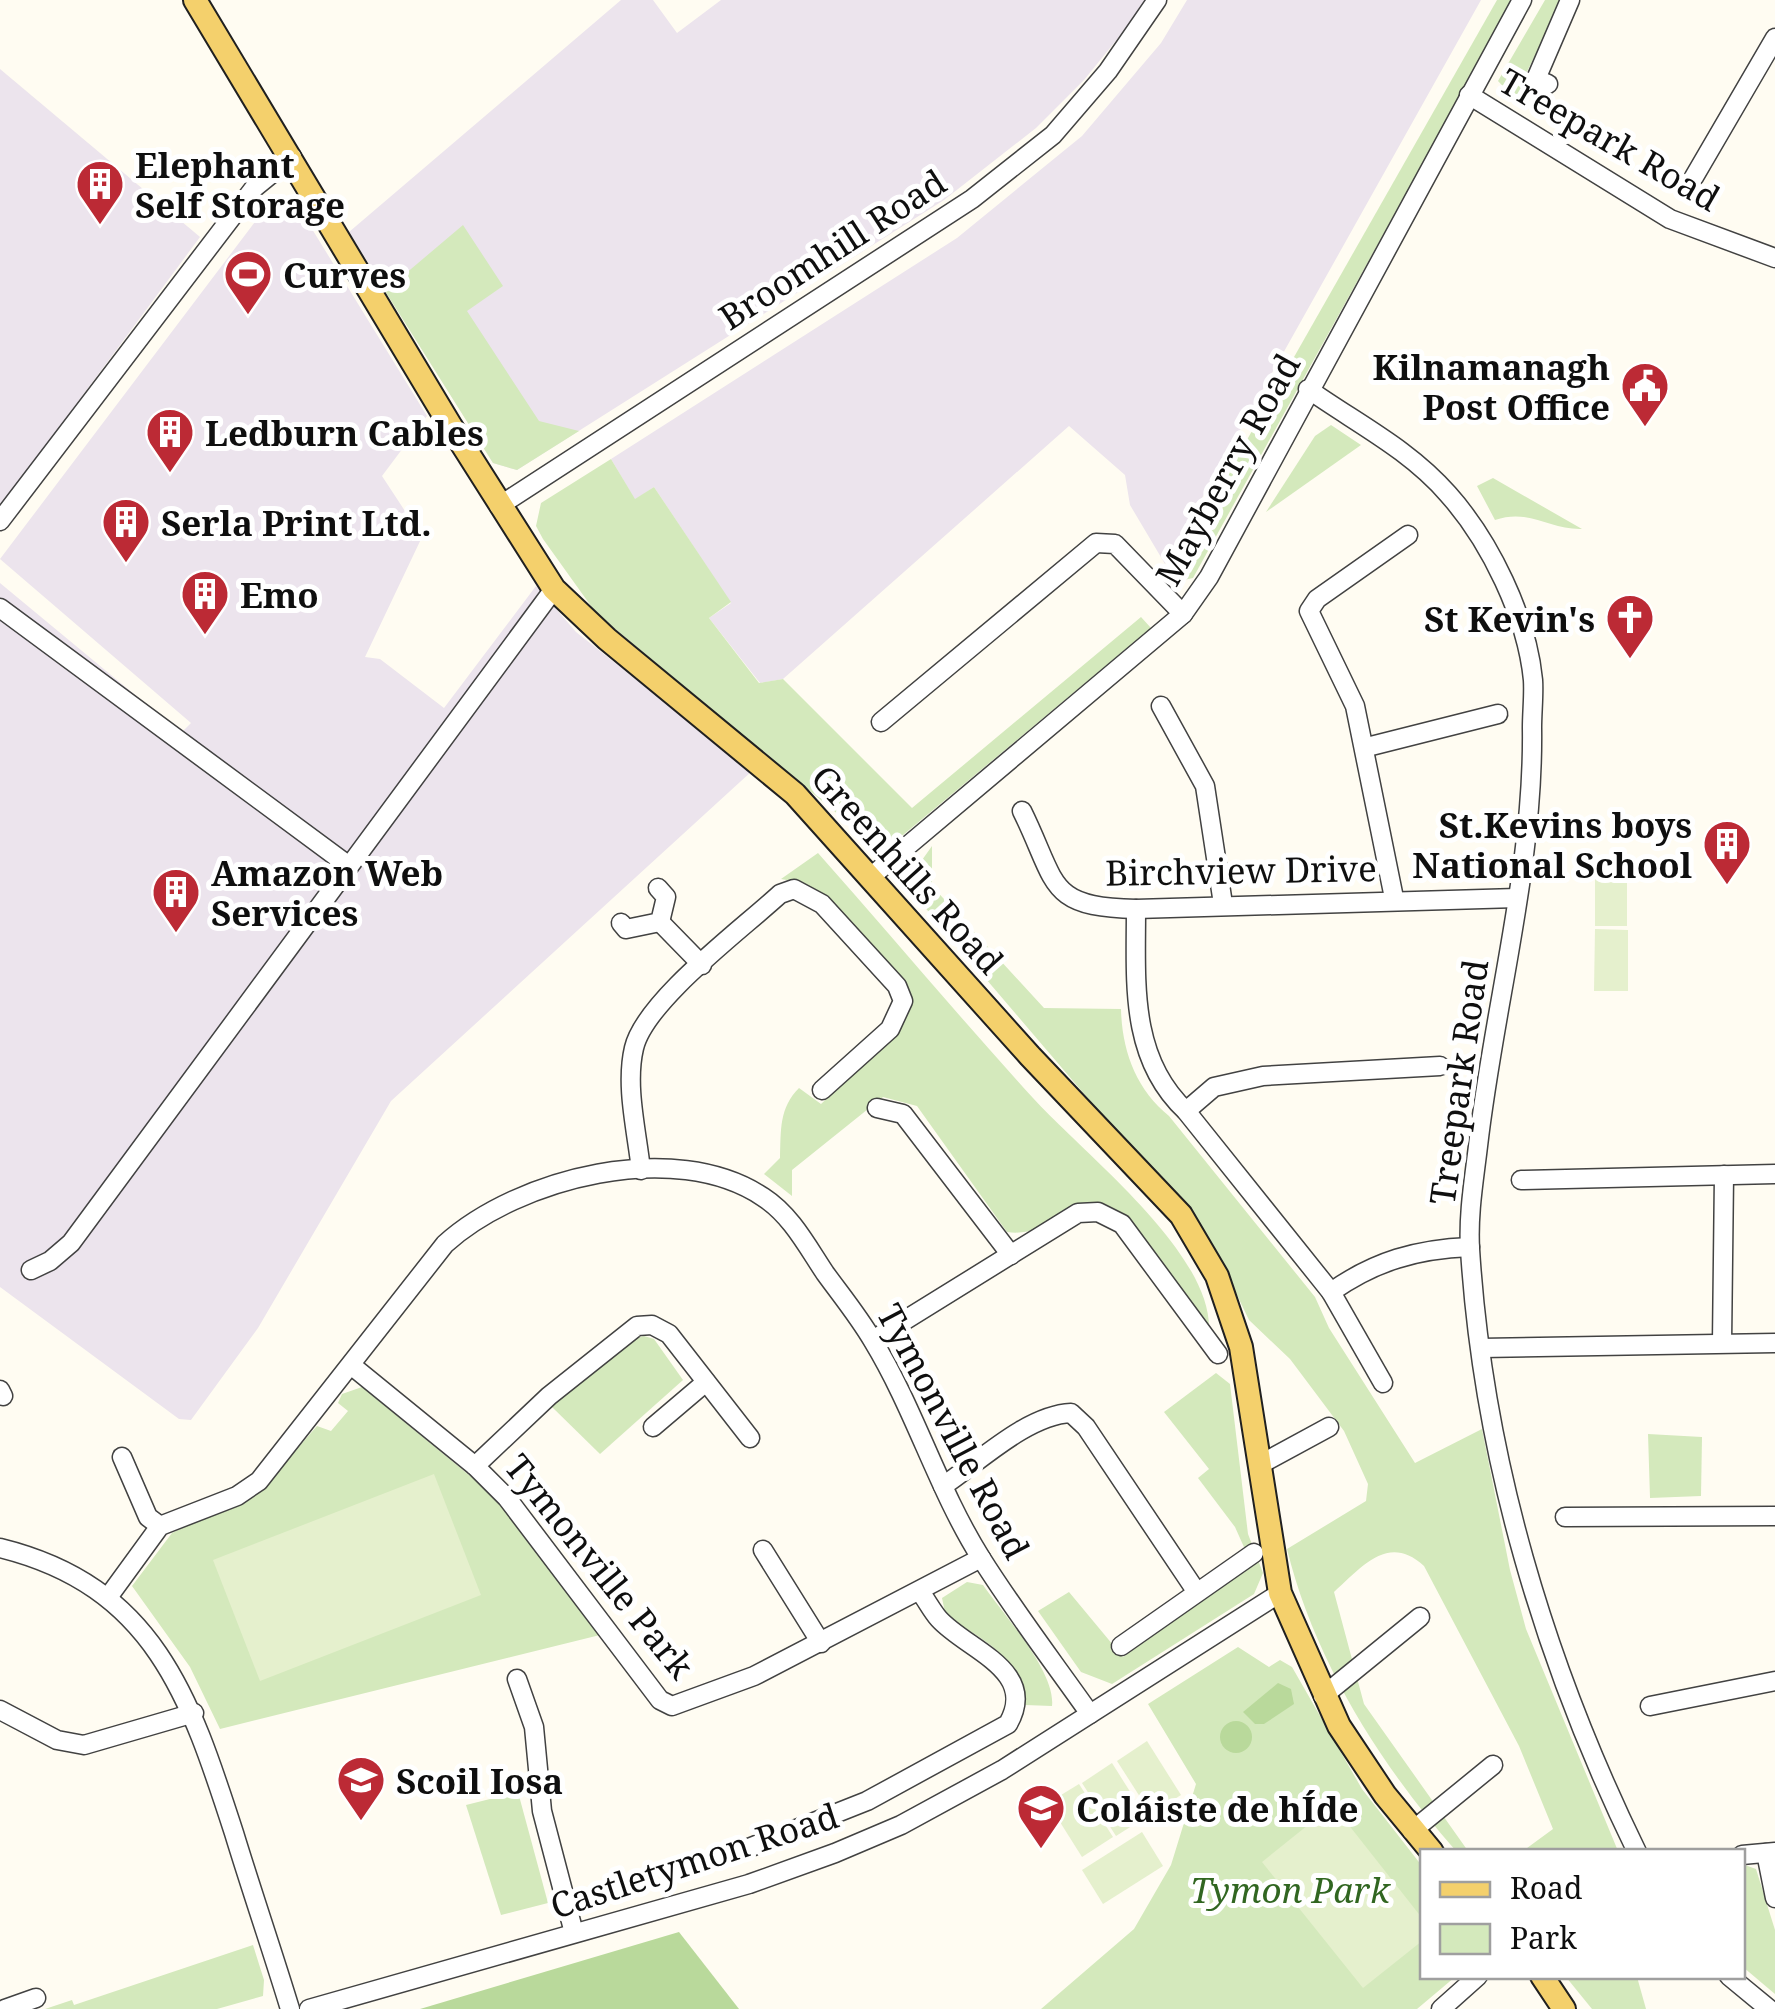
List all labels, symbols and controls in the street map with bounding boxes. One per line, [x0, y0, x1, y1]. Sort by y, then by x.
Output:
street label: Treepark Road [1491, 57, 1729, 221]
place label: Elephant Self Storage [135, 141, 345, 228]
building icon: Elephant Self Storage [74, 158, 126, 226]
street label: Broomhill Road [710, 158, 954, 340]
sports icon: Curves [222, 248, 274, 316]
place label: Curves [283, 251, 406, 298]
place label: Kilnamanagh Post Office [1373, 343, 1610, 430]
street label: Mayberry Road [1144, 345, 1310, 593]
public building icon: Kilnamanagh Post Office [1619, 360, 1671, 428]
building icon: Ledburn Cables [144, 406, 196, 474]
place label: Ledburn Cables [205, 409, 484, 456]
building icon: Serla Print Ltd. [100, 496, 152, 564]
place label: Serla Print Ltd. [161, 499, 432, 546]
building icon: Emo [179, 568, 231, 636]
place label: Emo [240, 571, 319, 618]
church icon: St Kevin's [1604, 592, 1656, 660]
place label: St Kevin's [1424, 595, 1595, 642]
street label: Greenhills Road [802, 754, 1014, 984]
place label: St.Kevins boys National School [1412, 801, 1692, 888]
building icon: St.Kevins boys National School [1701, 818, 1753, 886]
street label: Birchview Drive [1105, 844, 1377, 896]
place label: Amazon Web Services [211, 849, 443, 936]
building icon: Amazon Web Services [150, 866, 202, 934]
street label: Treepark Road [1418, 956, 1498, 1208]
street label: Tymonville Road [867, 1295, 1041, 1567]
street label: Tymonville Park [495, 1444, 705, 1688]
school or university icon: Scoil Iosa [335, 1754, 387, 1822]
place label: Scoil Iosa [396, 1757, 563, 1804]
school or university icon: Coláiste de hÍde [1015, 1782, 1067, 1850]
place label: Coláiste de hÍde [1076, 1785, 1359, 1832]
street label: Castletymon Road [544, 1791, 844, 1929]
legend [1420, 1849, 1745, 1979]
park label: Tymon Park [1190, 1866, 1391, 1913]
text: Road [1510, 1867, 1582, 1908]
text: Park [1510, 1917, 1577, 1958]

